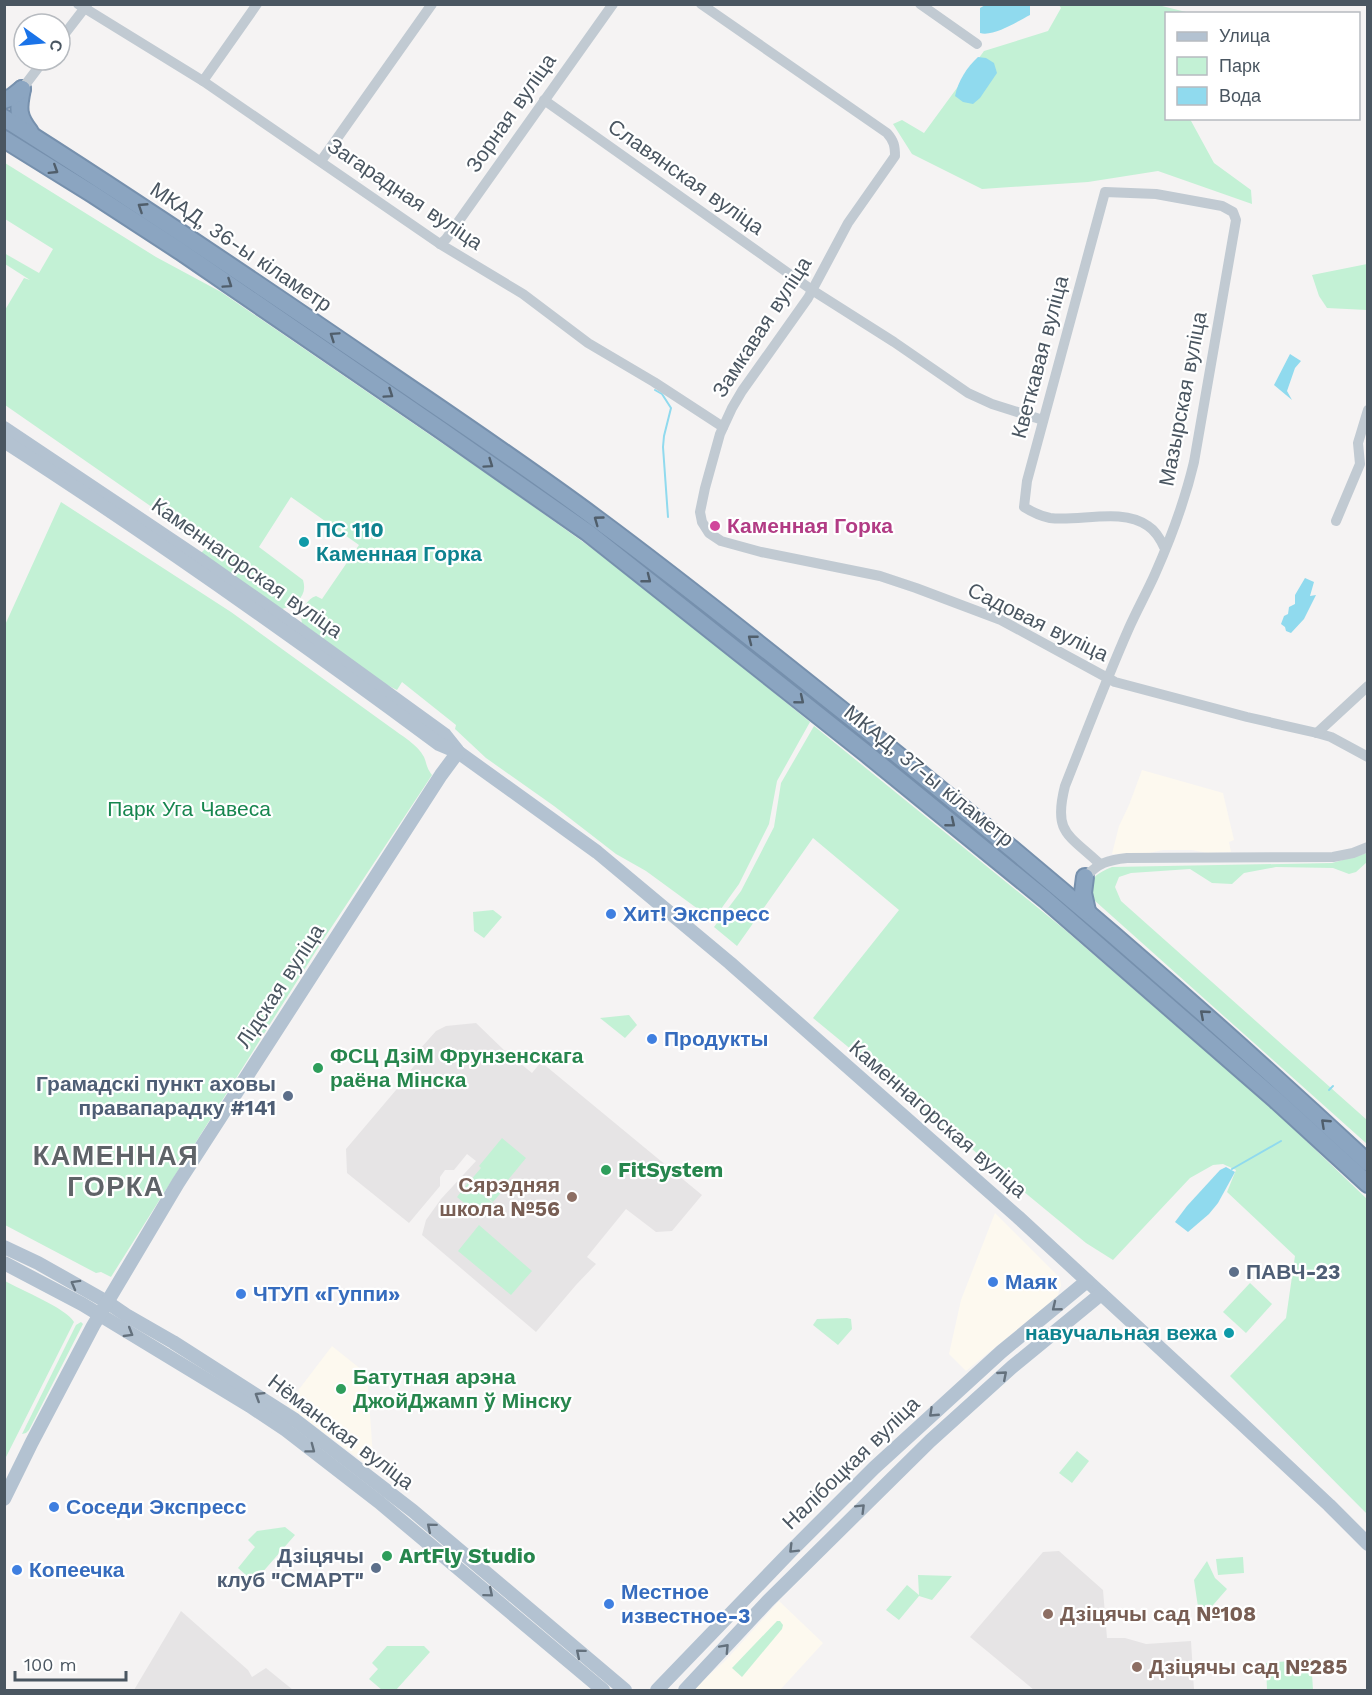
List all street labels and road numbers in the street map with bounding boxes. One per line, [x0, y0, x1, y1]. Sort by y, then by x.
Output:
street label: Зорная вуліца [460, 48, 561, 177]
street label: Славянская вуліца [603, 113, 769, 240]
street label: Загарадная вуліца [323, 132, 488, 255]
street label: МКАД, 36-ы кіламетр [146, 176, 337, 317]
street label: Замкавая вуліца [707, 251, 817, 402]
street label: Кветкавая вуліца [1006, 272, 1073, 441]
street label: Мазырская вуліца [1153, 309, 1212, 488]
street label: Каменнагорская вуліца [147, 492, 348, 643]
street label: Садовая вуліца [964, 577, 1113, 667]
street label: МКАД, 37-ы кіламетр [839, 700, 1019, 852]
street label: Лідская вуліца [230, 919, 329, 1052]
street label: Каменнагорская вуліца [844, 1035, 1032, 1203]
street label: Нёманская вуліца [263, 1369, 419, 1495]
street label: Налібоцкая вуліца [777, 1391, 925, 1534]

